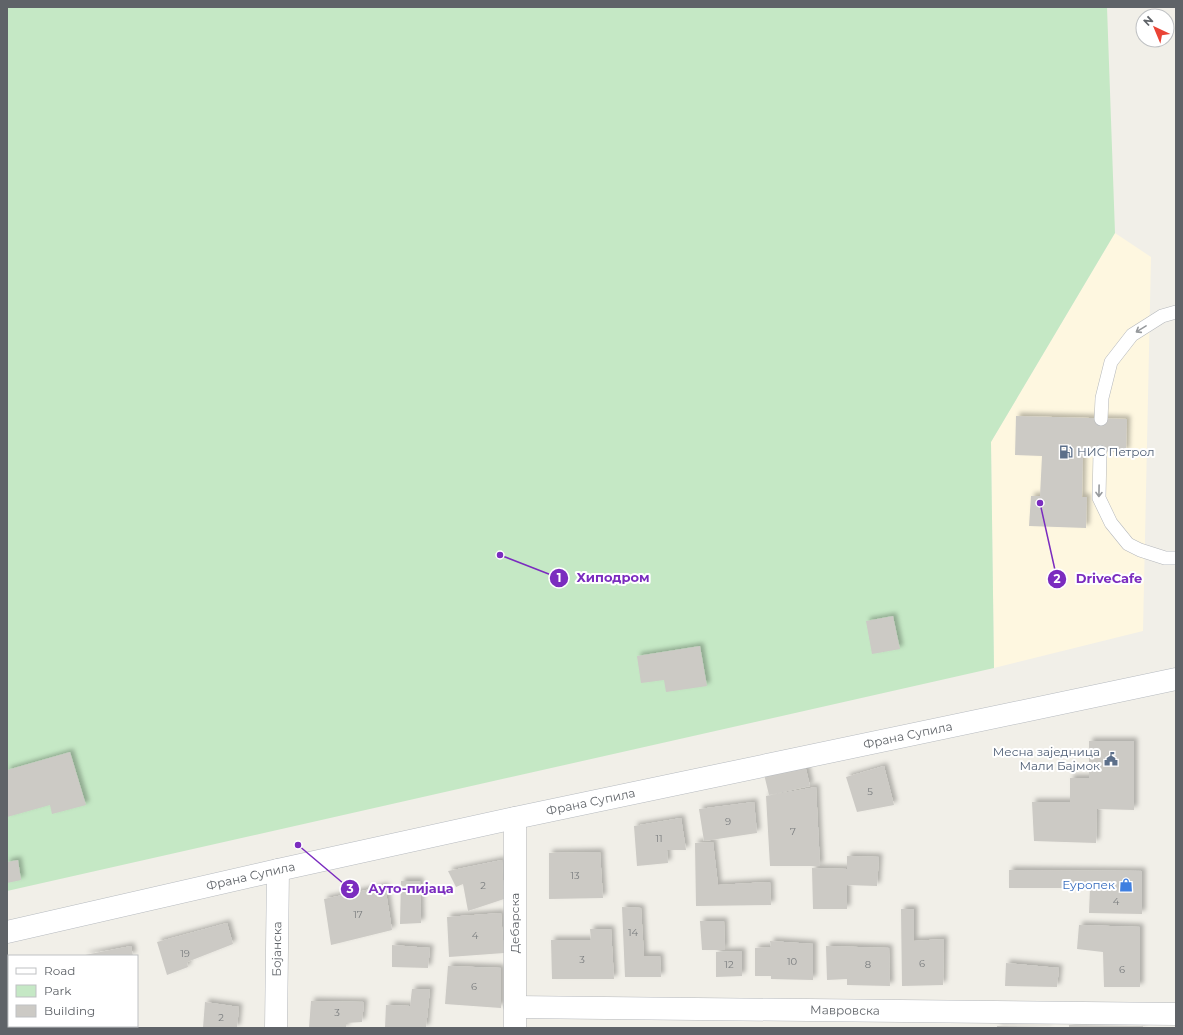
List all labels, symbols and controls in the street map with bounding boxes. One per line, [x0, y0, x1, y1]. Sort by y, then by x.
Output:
north arrow [1135, 8, 1175, 48]
text: N [1140, 13, 1156, 29]
one-way arrow [1136, 325, 1147, 333]
fuel station icon: НИС Петрол [1058, 444, 1074, 460]
place label: НИС Петрол [1077, 444, 1155, 459]
one-way arrow [1095, 484, 1103, 497]
callout: Хиподром [549, 565, 658, 590]
callout: DriveCafe [1047, 566, 1150, 591]
text: Хиподром [576, 569, 650, 585]
text: 1 [557, 570, 561, 585]
text: DriveCafe [1076, 570, 1142, 586]
text: 2 [1053, 571, 1061, 586]
street label: Франа Супила [862, 718, 954, 752]
place label: Месна заједница Мали Бајмок [993, 744, 1100, 773]
public building icon: Месна заједница Мали Бајмок [1103, 751, 1119, 767]
street label: Франа Супила [545, 785, 637, 818]
house number: 5 [867, 785, 873, 798]
house number: 9 [725, 815, 731, 828]
house number: 7 [790, 825, 796, 838]
house number: 11 [655, 832, 663, 845]
street label: Франа Супила [205, 858, 296, 893]
house number: 13 [570, 869, 580, 882]
callout: Ауто-пијаца [340, 876, 461, 901]
place label: Еуропек [1062, 877, 1115, 892]
shop icon: Еуропек [1118, 877, 1134, 893]
house number: 2 [480, 879, 486, 892]
text: Ауто-пијаца [368, 880, 454, 896]
text: 3 [345, 881, 354, 896]
street label: Дебарска [507, 893, 522, 953]
house number: 4 [1113, 895, 1120, 908]
house number: 17 [353, 908, 363, 921]
street label: Бојанска [269, 921, 284, 977]
house number: 14 [628, 926, 638, 939]
house number: 4 [472, 929, 479, 942]
house number: 19 [180, 947, 190, 960]
house number: 3 [579, 953, 585, 966]
legend [8, 955, 138, 1027]
house number: 10 [787, 955, 797, 968]
house number: 6 [919, 957, 925, 970]
house number: 12 [724, 958, 734, 971]
house number: 8 [865, 958, 871, 971]
text: Road [44, 963, 75, 978]
house number: 6 [1119, 963, 1125, 976]
house number: 6 [471, 980, 477, 993]
text: Park [44, 983, 72, 998]
street label: Мавровска [810, 1002, 880, 1018]
text: Building [44, 1003, 95, 1018]
house number: 3 [334, 1006, 340, 1019]
house number: 2 [218, 1011, 224, 1024]

